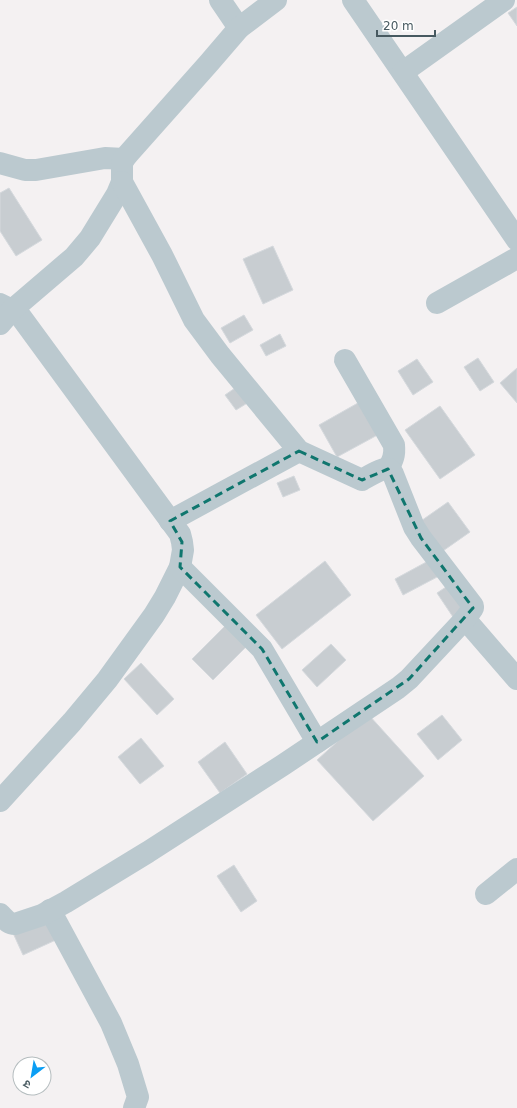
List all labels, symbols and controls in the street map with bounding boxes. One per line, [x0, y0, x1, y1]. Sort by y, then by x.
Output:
scale bar [377, 12, 435, 38]
text: 20 m [383, 19, 414, 33]
north arrow [12, 1056, 52, 1096]
text: उ [21, 1077, 33, 1091]

